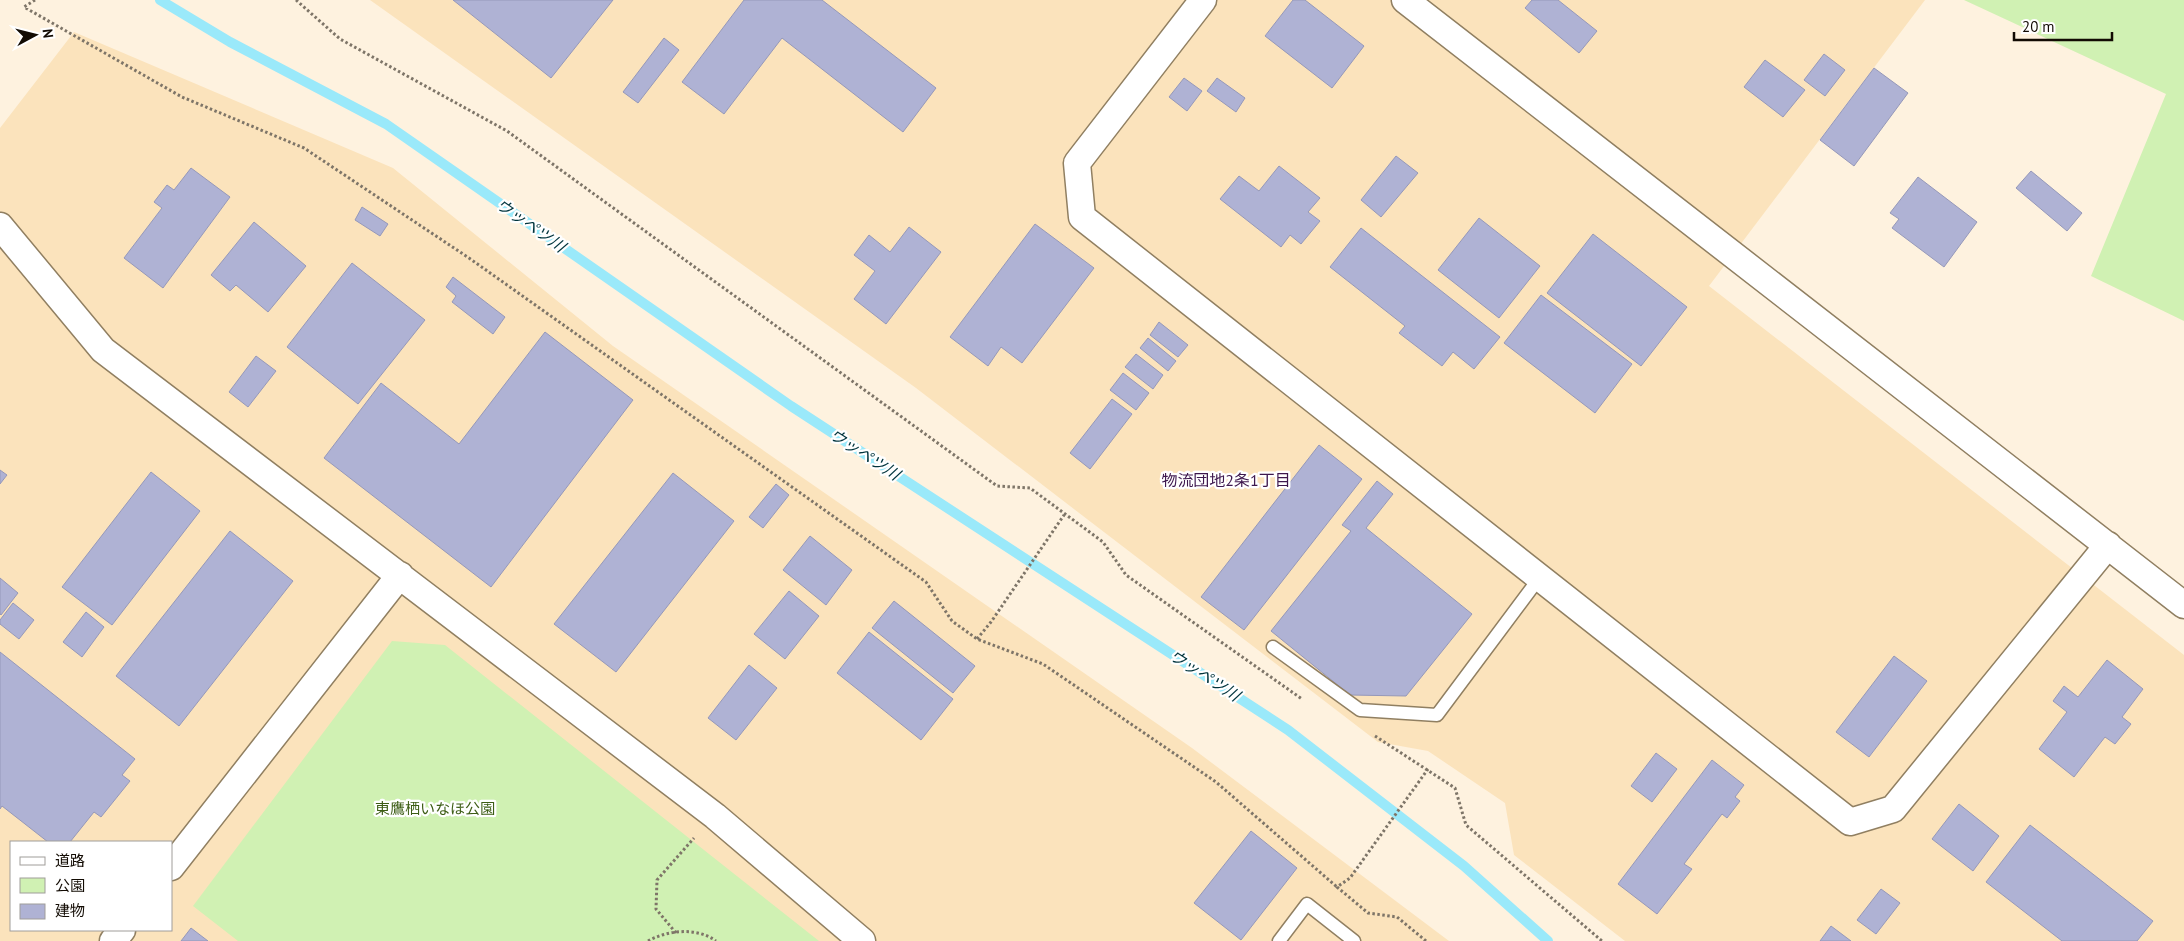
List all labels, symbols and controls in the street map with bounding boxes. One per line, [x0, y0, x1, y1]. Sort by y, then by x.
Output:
north arrow [10, 10, 60, 60]
scale bar [2014, 10, 2112, 42]
text: 20 m [2022, 17, 2055, 36]
text: N [38, 28, 57, 39]
water label: ウッペツ川 [492, 194, 571, 257]
water label: ウッペツ川 [826, 424, 906, 485]
district label: 物流団地2条1丁目 [1161, 470, 1291, 490]
water label: ウッペツ川 [1166, 645, 1246, 706]
park label: 東鷹栖いなほ公園 [375, 799, 495, 818]
legend [10, 841, 172, 931]
text: 道路 [55, 851, 85, 870]
text: 公園 [55, 876, 85, 895]
text: 建物 [55, 901, 85, 920]

